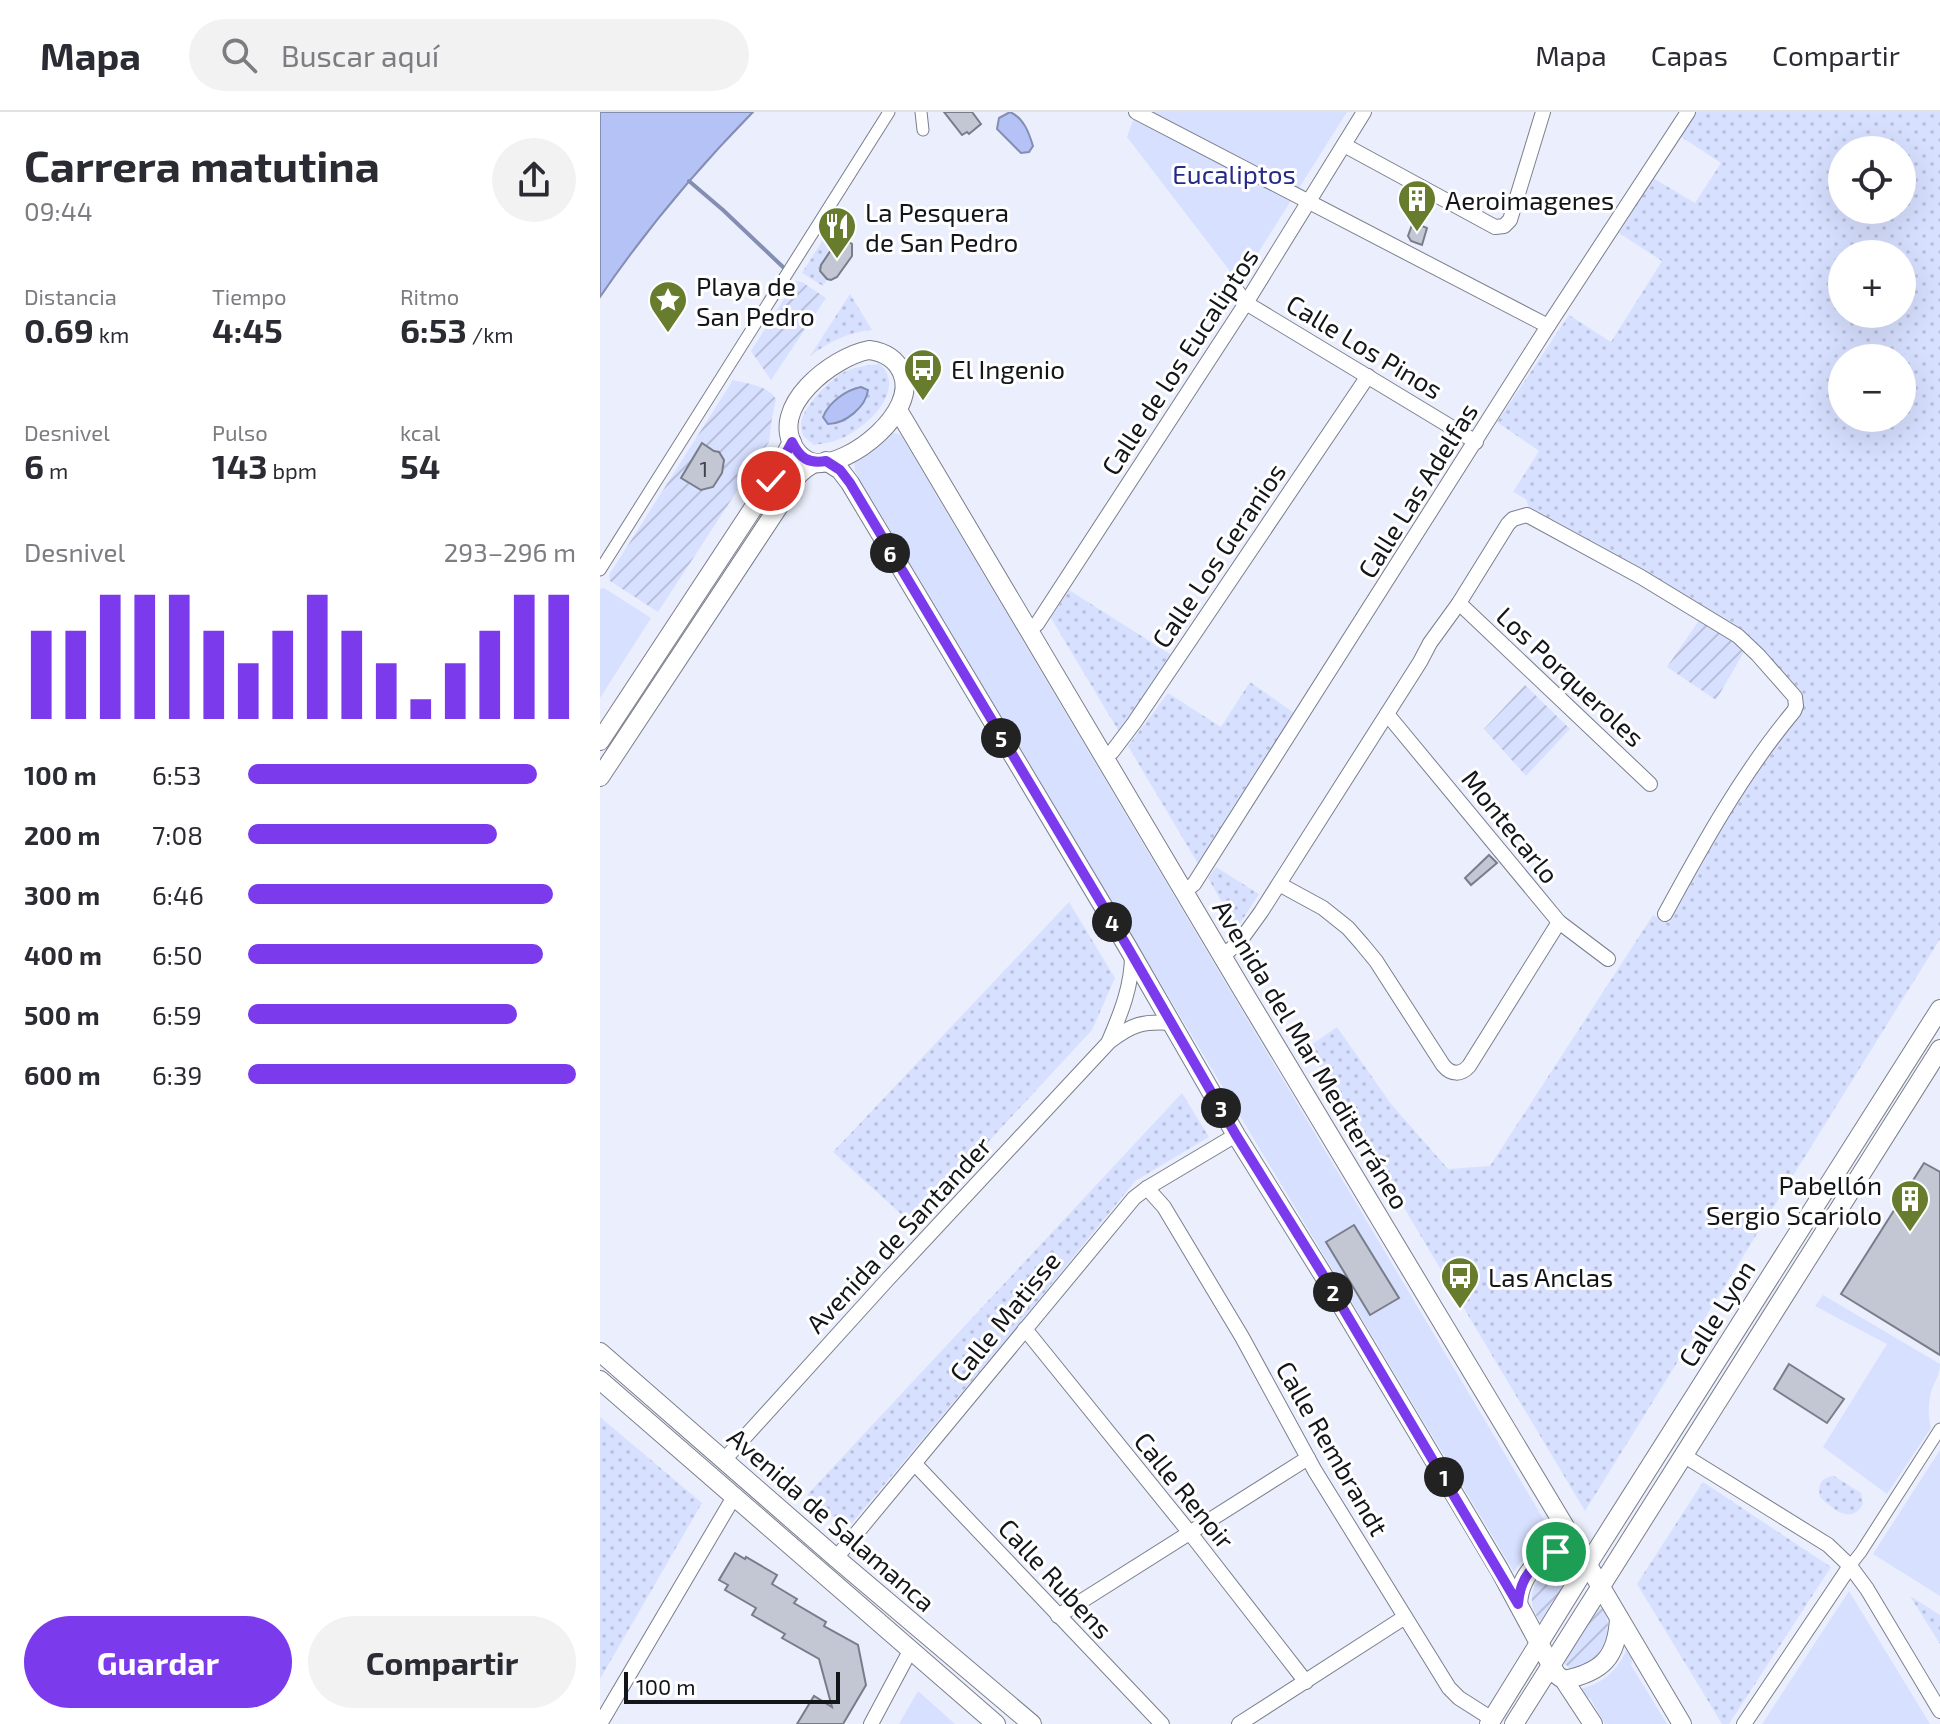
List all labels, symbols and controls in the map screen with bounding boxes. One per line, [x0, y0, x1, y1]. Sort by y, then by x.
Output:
search box [189, 19, 749, 91]
text: Mapa [40, 32, 141, 78]
icon: search [217, 33, 261, 77]
text: Buscar aquí [281, 37, 439, 73]
text: Mapa [1535, 38, 1607, 72]
text: Capas [1651, 38, 1728, 72]
text: Compartir [1772, 38, 1900, 72]
map controls [1828, 136, 1916, 432]
button: locate [1828, 136, 1916, 224]
text: Carrera matutina [24, 138, 380, 191]
button: share [492, 138, 576, 222]
park label: Eucaliptos [1172, 158, 1296, 189]
building icon: Aeroimagenes [1396, 178, 1438, 233]
place label: Aeroimagenes [1445, 184, 1614, 215]
text: 09:44 [24, 195, 93, 226]
place label: La Pesquera de San Pedro [865, 196, 1018, 257]
restaurant icon: La Pesquera de San Pedro [816, 205, 858, 260]
button: + [1828, 240, 1916, 328]
street label: Calle de los Eucaliptos [1094, 242, 1264, 480]
place label: Playa de San Pedro [696, 270, 815, 331]
place icon: Playa de San Pedro [647, 279, 689, 334]
text: Distancia [24, 283, 117, 309]
text: Tiempo [212, 283, 287, 309]
text: Ritmo [400, 283, 459, 309]
street label: Calle Los Pinos [1281, 287, 1449, 405]
text: 0.69 [24, 309, 94, 350]
text: 4:45 [212, 309, 283, 350]
text: 6:53 [400, 309, 467, 350]
text: km [94, 321, 129, 347]
text: /km [467, 321, 514, 347]
button: − [1828, 344, 1916, 432]
bus stop icon: El Ingenio [902, 347, 944, 402]
place label: El Ingenio [951, 353, 1065, 384]
street label: Calle Las Adelfas [1351, 397, 1483, 583]
text: Desnivel [24, 419, 110, 445]
text: Pulso [212, 419, 268, 445]
text: kcal [400, 419, 440, 445]
text: 6 [24, 445, 44, 486]
text: 143 [212, 445, 268, 486]
text: 54 [400, 445, 440, 486]
pin [737, 447, 805, 515]
house number: 1 [700, 455, 708, 481]
text: m [44, 457, 68, 483]
text: bpm [268, 457, 317, 483]
street label: Calle Los Geranios [1145, 457, 1291, 653]
icon: check [749, 459, 793, 503]
pin: 6 [870, 533, 910, 573]
text: Desnivel [24, 536, 125, 567]
text: 293–296 m [444, 536, 576, 567]
text: 6 [884, 540, 896, 566]
street label: Los Porqueroles [1491, 600, 1651, 752]
pin: 5 [981, 718, 1021, 758]
text: 5 [995, 725, 1007, 751]
text: 100 m [24, 759, 97, 790]
text: 6:53 [152, 759, 201, 790]
street label: Montecarlo [1456, 763, 1566, 889]
text: 200 m [24, 819, 100, 850]
text: 7:08 [152, 819, 203, 850]
text: 300 m [24, 879, 100, 910]
text: 6:46 [152, 879, 204, 910]
street label: Avenida del Mar Mediterráneo [1207, 894, 1417, 1214]
pin: 4 [1092, 902, 1132, 942]
text: 4 [1105, 909, 1119, 935]
text: 400 m [24, 939, 102, 970]
text: 6:50 [152, 939, 203, 970]
text: 500 m [24, 999, 100, 1030]
text: 6:59 [152, 999, 202, 1030]
text: 600 m [24, 1059, 101, 1090]
text: 6:39 [152, 1059, 202, 1090]
pin: 3 [1201, 1088, 1241, 1128]
text: 3 [1215, 1095, 1227, 1121]
street label: Avenida de Santander [799, 1129, 997, 1339]
place label: Pabellón Sergio Scariolo [1706, 1169, 1882, 1230]
building icon: Pabellón Sergio Scariolo [1889, 1178, 1931, 1233]
street label: Calle Matisse [942, 1245, 1066, 1387]
street label: Calle Lyon [1671, 1254, 1761, 1372]
bus stop icon: Las Anclas [1439, 1255, 1481, 1310]
place label: Las Anclas [1488, 1261, 1613, 1292]
pin: 2 [1313, 1272, 1353, 1312]
text: 2 [1327, 1279, 1339, 1305]
street label: Calle Rembrandt [1270, 1355, 1396, 1541]
street label: Avenida de Salamanca [722, 1421, 942, 1617]
street label: Calle Renoir [1129, 1425, 1241, 1555]
pin: 1 [1424, 1457, 1464, 1497]
text: 1 [1439, 1464, 1449, 1490]
street label: Calle Rubens [993, 1512, 1119, 1644]
pin [1522, 1518, 1590, 1586]
icon: arrive [1534, 1530, 1578, 1574]
button: Guardar [24, 1616, 292, 1708]
button: Compartir [308, 1616, 576, 1708]
scale bar [624, 1668, 840, 1704]
text: 100 m [636, 1673, 695, 1699]

